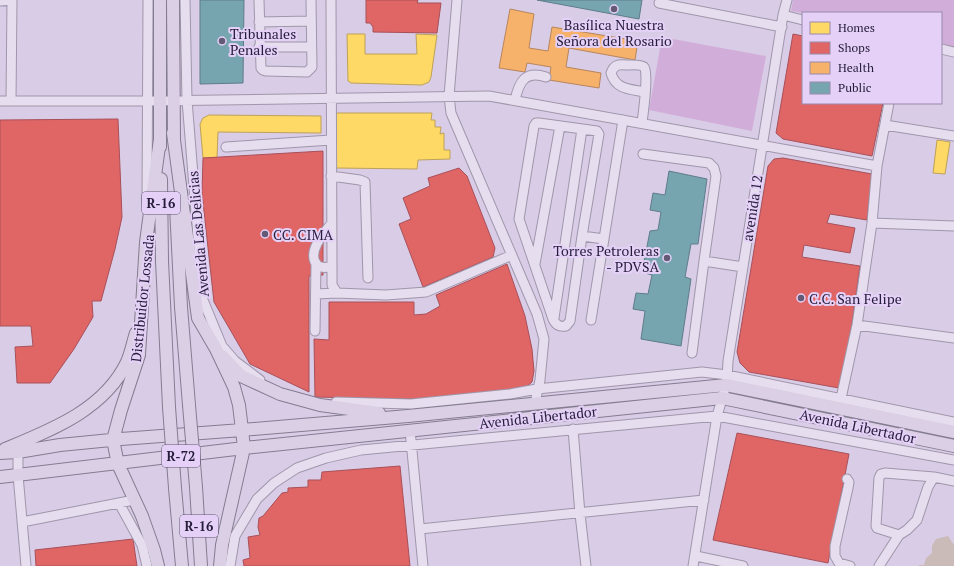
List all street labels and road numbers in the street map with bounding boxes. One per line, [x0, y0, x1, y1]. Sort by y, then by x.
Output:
street label: Avenida Las Delicias [183, 170, 213, 298]
street label: avenida 12 [737, 174, 767, 242]
road number: R-16 [142, 192, 180, 214]
street label: Distribuidor Lossada [126, 233, 158, 363]
street label: Avenida Libertador [478, 401, 598, 433]
street label: Avenida Libertador [798, 404, 918, 448]
road number: R-72 [162, 445, 200, 467]
road number: R-16 [180, 515, 218, 537]

